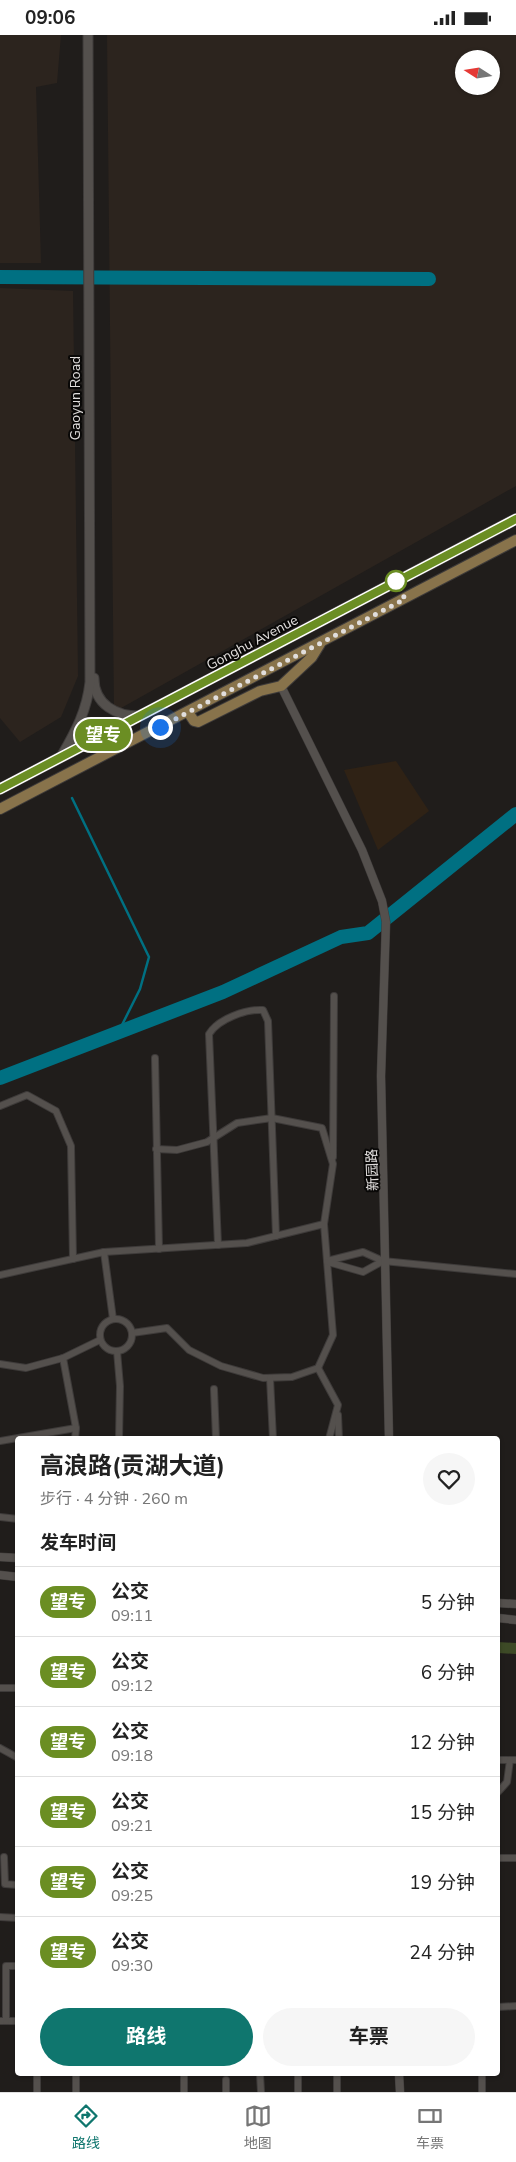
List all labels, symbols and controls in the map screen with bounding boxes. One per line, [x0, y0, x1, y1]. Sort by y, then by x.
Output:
text: 09:06 [25, 5, 75, 31]
north arrow [455, 50, 500, 95]
map controls [455, 50, 500, 95]
street label: Gaoyun Road [66, 356, 85, 440]
unlabelled marker [385, 570, 407, 592]
street label: Gonghu Avenue [203, 610, 301, 675]
your location [148, 715, 173, 740]
line badge: 望专 [80, 719, 126, 751]
text: 望专 [85, 723, 121, 747]
street label: 新园路 [362, 1149, 383, 1191]
text: 高浪路(贡湖大道) [40, 1450, 225, 1482]
button: heart [423, 1453, 475, 1505]
text: 步行 · 4 分钟 · 260 m [40, 1488, 188, 1510]
text: 发车时间 [40, 1530, 116, 1556]
text: 公交 [111, 1579, 149, 1605]
text: 望专 [50, 1590, 86, 1614]
text: 5 分钟 [421, 1590, 475, 1616]
text: 09:11 [111, 1605, 153, 1627]
text: 公交 [111, 1649, 149, 1675]
text: 望专 [50, 1660, 86, 1684]
text: 6 分钟 [421, 1660, 475, 1686]
text: 09:12 [111, 1675, 153, 1697]
text: 公交 [111, 1719, 149, 1745]
text: 望专 [50, 1730, 86, 1754]
text: 12 分钟 [409, 1730, 475, 1756]
text: 09:18 [111, 1745, 153, 1767]
text: 公交 [111, 1789, 149, 1815]
text: 望专 [50, 1800, 86, 1824]
text: 15 分钟 [409, 1800, 475, 1826]
text: 09:21 [111, 1815, 153, 1837]
text: 公交 [111, 1859, 149, 1885]
text: 望专 [50, 1870, 86, 1894]
text: 19 分钟 [409, 1870, 475, 1896]
text: 09:25 [111, 1885, 153, 1907]
text: 公交 [111, 1929, 149, 1955]
text: 望专 [50, 1940, 86, 1964]
text: 24 分钟 [409, 1940, 475, 1966]
text: 09:30 [111, 1955, 153, 1977]
button: 路线 [40, 2008, 253, 2066]
button: 车票 [263, 2008, 475, 2066]
tab: 路线 [72, 2102, 100, 2153]
tab: 地图 [244, 2102, 272, 2153]
tab: 车票 [416, 2102, 444, 2153]

